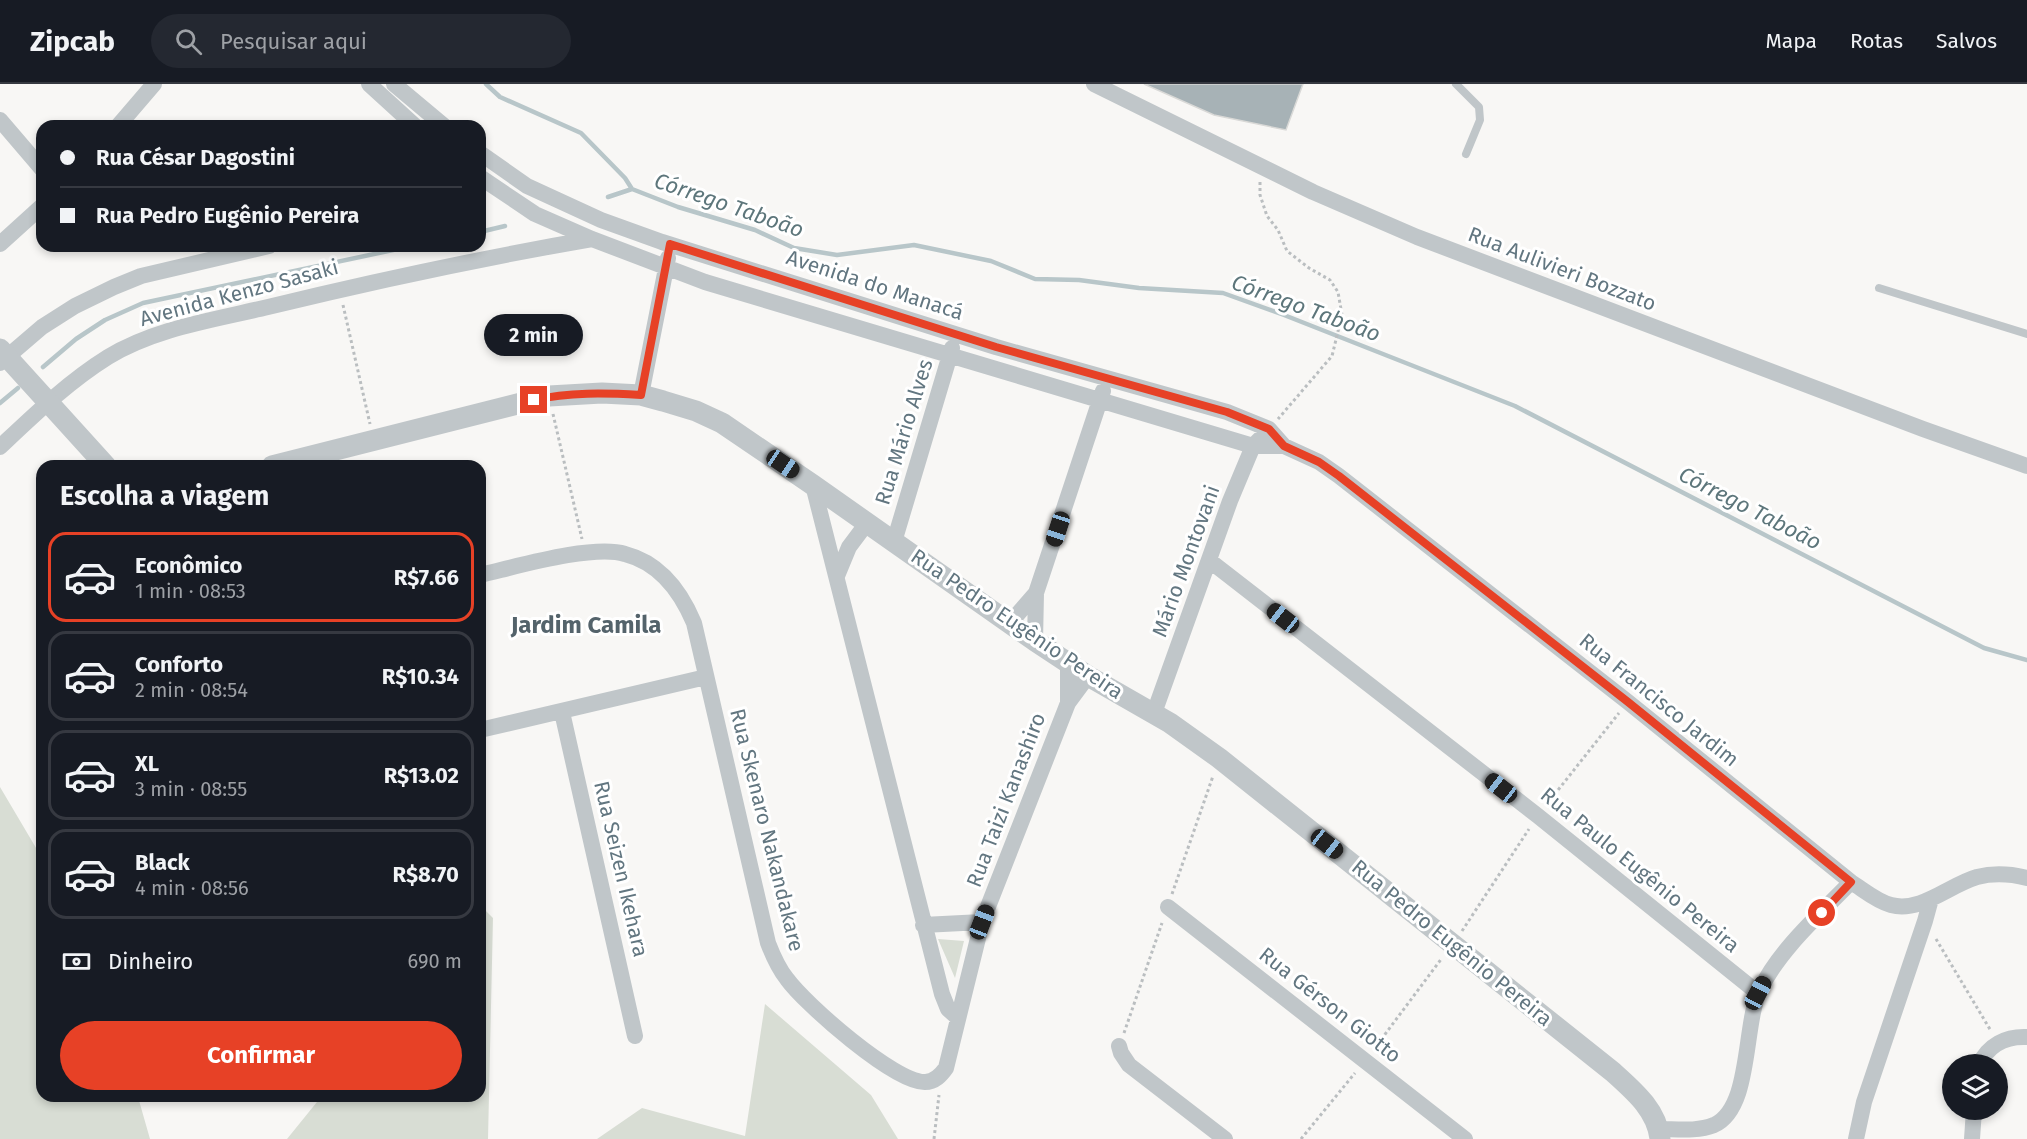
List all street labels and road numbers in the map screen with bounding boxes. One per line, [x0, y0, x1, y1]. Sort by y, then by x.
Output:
street label: Rua Aulivieri Bozzato [1464, 221, 1660, 317]
street label: Avenida do Manacá [783, 244, 967, 326]
street label: Avenida Kenzo Sasaki [137, 254, 341, 332]
street label: Rua Mário Alves [869, 356, 939, 508]
street label: Mário Montovani [1146, 482, 1226, 640]
street label: Rua Pedro Eugênio Pereira [906, 543, 1128, 705]
street label: Rua Francisco Jardim [1574, 628, 1744, 772]
street label: Rua Skenaro Nakandakare [724, 706, 810, 954]
street label: Rua Taizi Kanashiro [961, 709, 1051, 891]
street label: Rua Seizen Ikehara [588, 778, 654, 960]
street label: Rua Paulo Eugênio Pereira [1535, 782, 1745, 958]
street label: Rua Pedro Eugênio Pereira [1346, 854, 1558, 1032]
street label: Rua Gérson Giotto [1254, 942, 1406, 1068]

